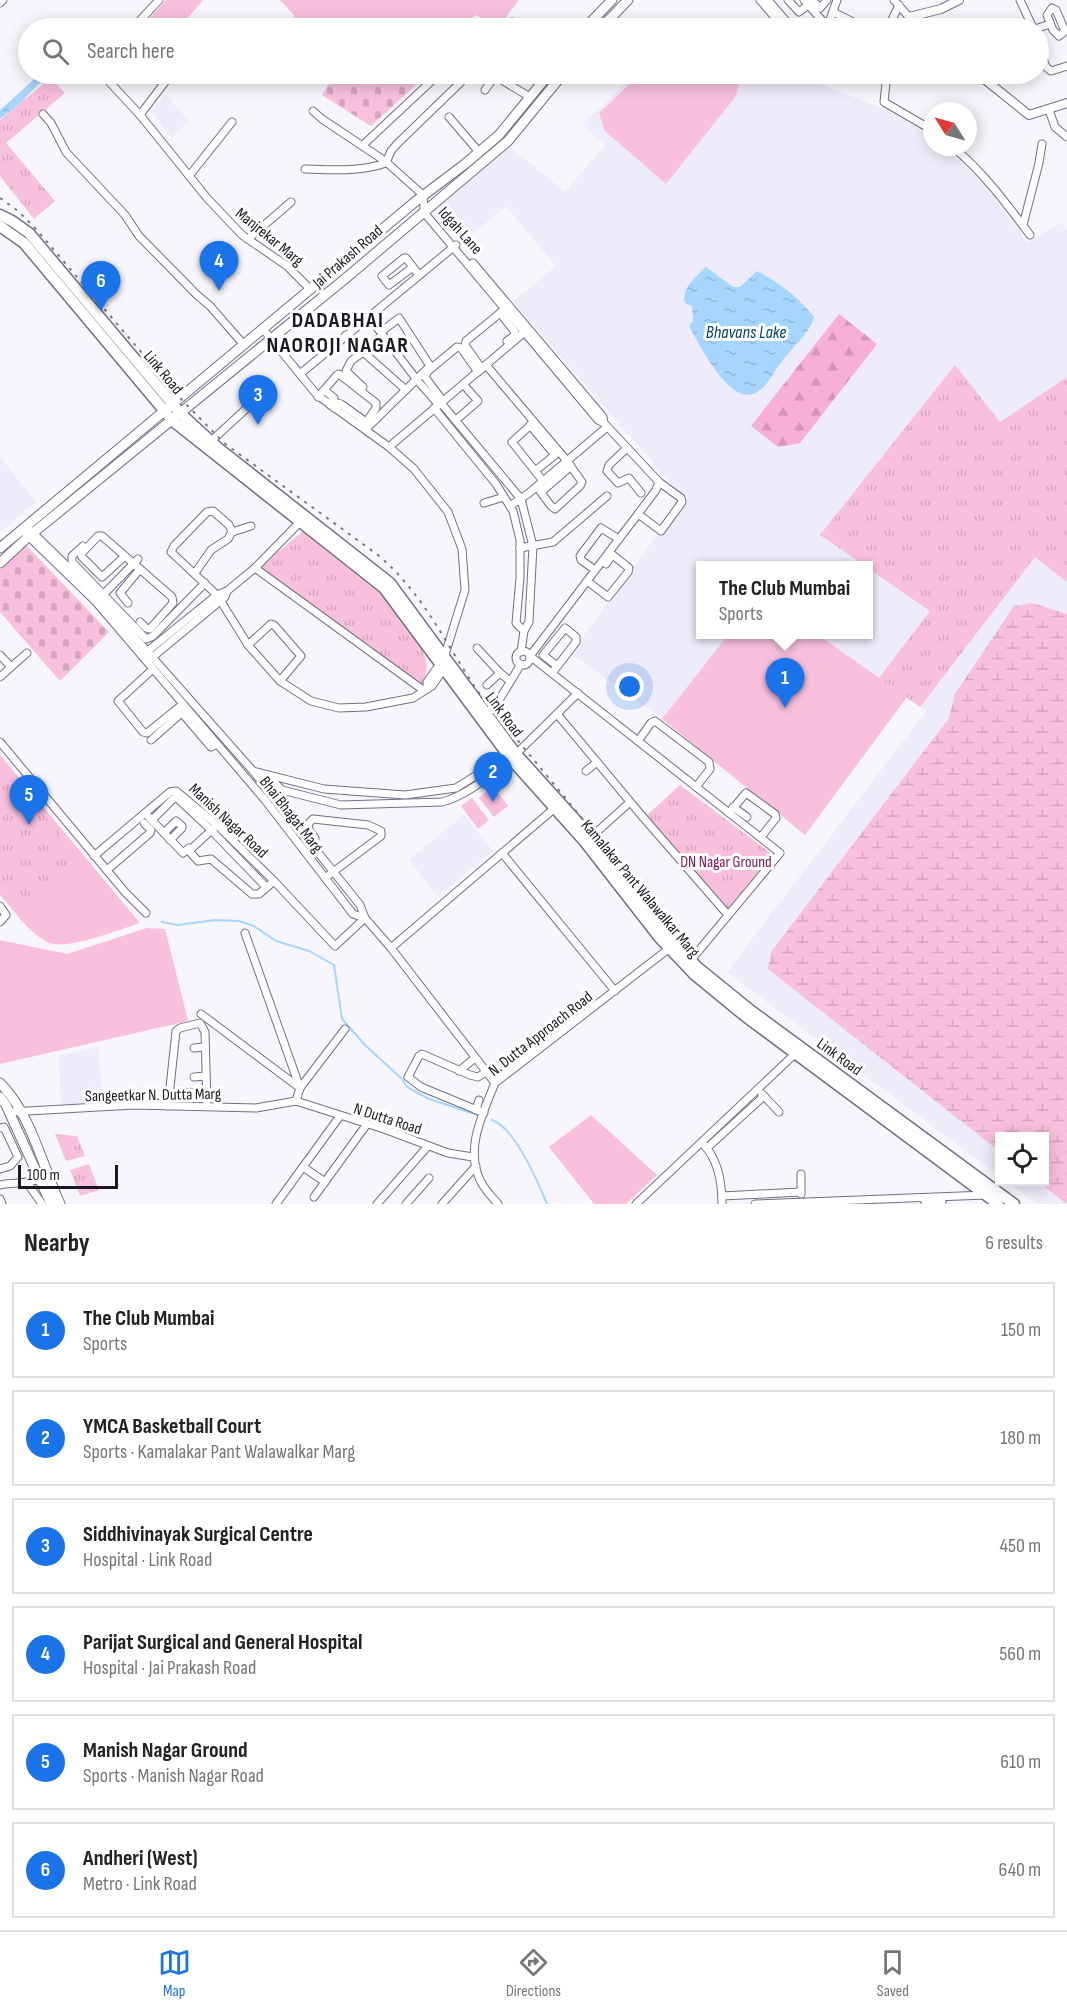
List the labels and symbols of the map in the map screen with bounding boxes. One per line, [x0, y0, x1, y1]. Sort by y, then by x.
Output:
north arrow [923, 102, 977, 156]
street label: Idgah Lane [434, 203, 486, 259]
street label: Manjrekar Marg [231, 204, 307, 270]
street label: Jai Prakash Road [308, 222, 387, 293]
pin: 4 [200, 242, 238, 291]
pin: 6 [82, 262, 120, 311]
district label: DADABHAI NAOROJI NAGAR [267, 307, 409, 359]
water label: Bhavans Lake [706, 322, 786, 343]
street label: Link Road [139, 347, 187, 399]
pin: 3 [238, 376, 278, 425]
pin: 1 [766, 658, 804, 708]
your location [615, 672, 644, 701]
street label: Link Road [481, 689, 527, 741]
pin: 2 [474, 752, 512, 802]
street label: Bhai Bhagat Marg [255, 773, 327, 857]
pin: 5 [9, 776, 48, 825]
street label: Manish Nagar Road [185, 780, 271, 863]
street label: Kamalakar Pant Walawalkar Marg [577, 816, 703, 962]
park label: DN Nagar Ground [680, 853, 772, 872]
street label: N. Dutta Approach Road [485, 988, 597, 1081]
street label: Link Road [813, 1035, 865, 1080]
street label: Sangeetkar N. Dutta Marg [85, 1085, 221, 1106]
street label: N Dutta Road [351, 1100, 424, 1139]
scale bar [18, 1162, 118, 1190]

